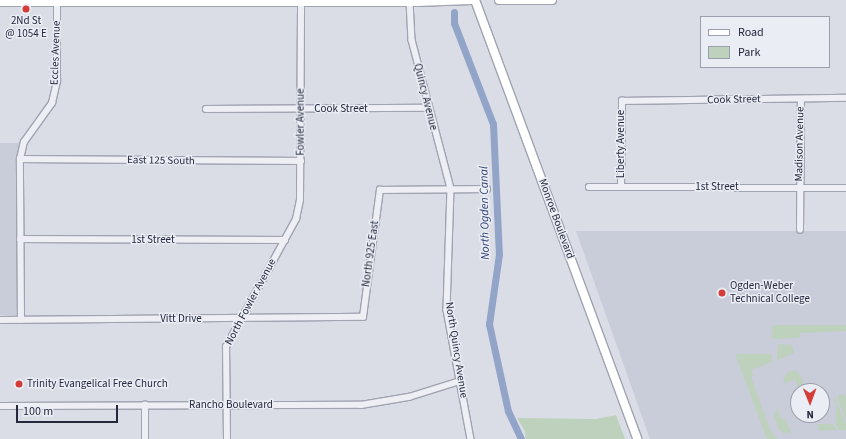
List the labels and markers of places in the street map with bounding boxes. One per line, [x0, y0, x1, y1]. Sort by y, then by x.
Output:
marker: 2Nd St @ 1054 E [21, 4, 31, 14]
place label: 2Nd St @ 1054 E [5, 15, 47, 41]
place label: Ogden-Weber Technical College [730, 280, 810, 306]
marker: Ogden-Weber Technical College [717, 288, 727, 298]
place label: Trinity Evangelical Free Church [27, 377, 168, 391]
marker: Trinity Evangelical Free Church [14, 379, 24, 389]

